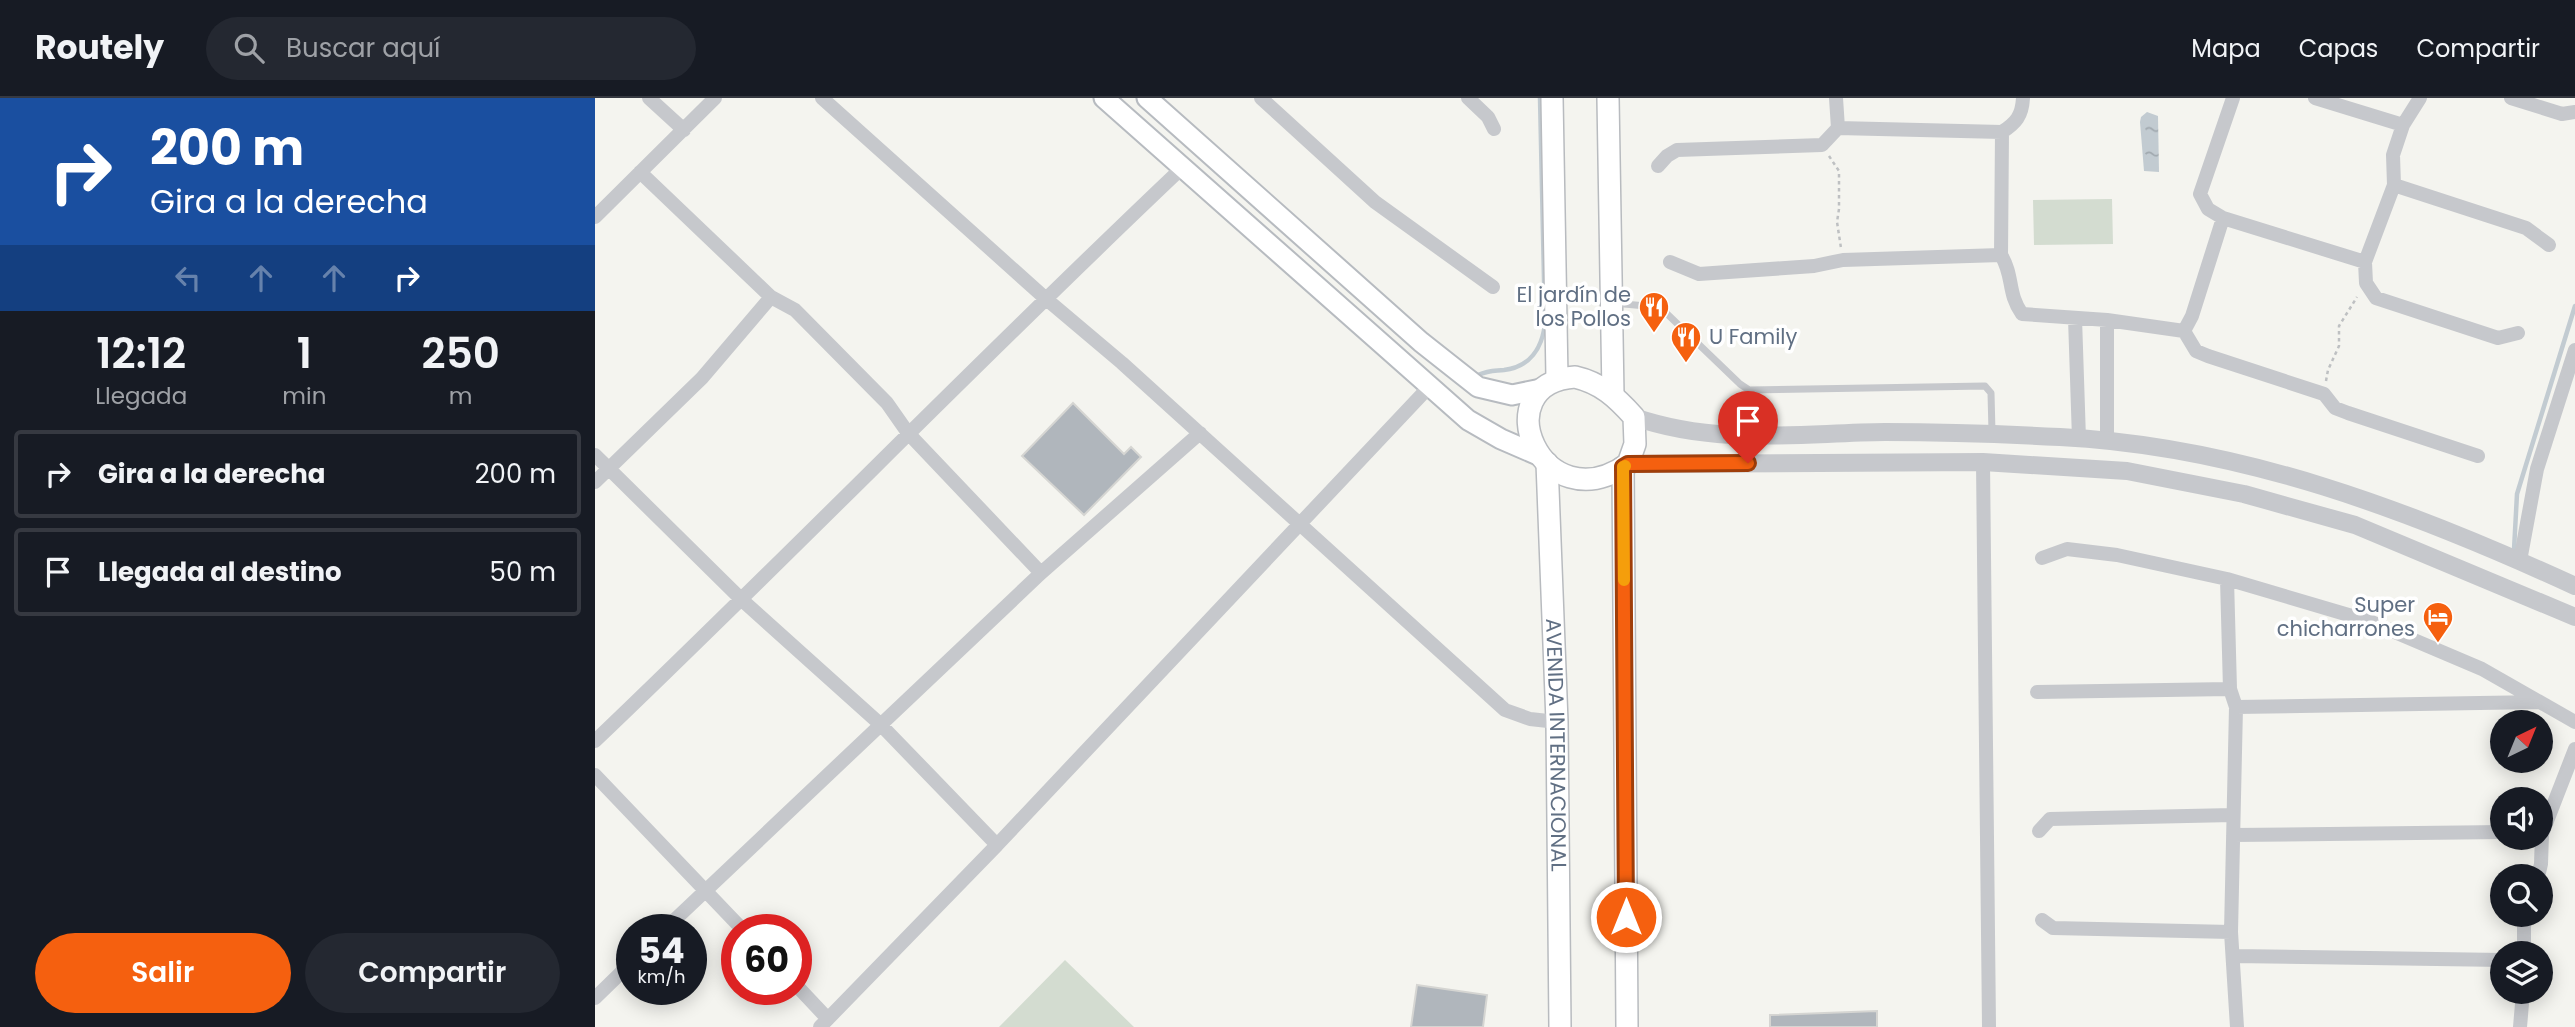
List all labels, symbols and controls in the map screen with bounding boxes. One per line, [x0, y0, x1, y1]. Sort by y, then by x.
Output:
search box [206, 17, 696, 80]
text: Routely [35, 24, 164, 71]
icon: search [230, 29, 268, 67]
text: Buscar aquí [286, 30, 440, 66]
text: Mapa [2191, 32, 2261, 65]
text: Capas [2299, 32, 2378, 65]
text: Compartir [2416, 32, 2540, 65]
text: 200 m [150, 114, 304, 182]
icon: right [35, 126, 126, 217]
text: Gira a la derecha [150, 179, 428, 224]
icon: left [169, 259, 207, 297]
icon: ahead [242, 259, 280, 297]
icon: ahead [315, 259, 353, 297]
icon: right [388, 259, 426, 297]
place label: El jardín de los Pollos [1517, 280, 1631, 333]
restaurant icon: El jardín de los Pollos [1637, 290, 1671, 334]
restaurant icon: U Family [1669, 320, 1703, 364]
place label: U Family [1709, 322, 1798, 351]
text: 12:12 [96, 324, 186, 383]
text: 1 [297, 324, 312, 383]
text: 250 [422, 324, 500, 383]
text: Llegada [95, 380, 187, 412]
text: min [282, 380, 326, 412]
text: m [449, 380, 473, 412]
pin [1718, 391, 1778, 463]
icon: arrive [1729, 402, 1767, 440]
icon: right [39, 455, 77, 493]
text: Gira a la derecha [98, 456, 326, 492]
text: 200 m [475, 456, 556, 492]
icon: arrive [39, 553, 77, 591]
text: Llegada al destino [98, 554, 342, 590]
text: 50 m [490, 554, 556, 590]
place label: Super chicharrones [2277, 590, 2415, 643]
hotel icon: Super chicharrones [2421, 600, 2455, 644]
street label: AVENIDA INTERNACIONAL [1539, 618, 1573, 872]
north arrow [2490, 710, 2553, 774]
map controls [2490, 710, 2553, 1004]
button: sound [2490, 787, 2553, 850]
button: search [2490, 864, 2553, 927]
position arrow [1589, 880, 1663, 954]
speed limit sign: 60 [721, 914, 812, 1005]
text: 54 [638, 926, 685, 975]
button: Salir [35, 933, 291, 1013]
button: Compartir [305, 933, 560, 1013]
button: layers [2490, 941, 2553, 1004]
text: km/h [638, 964, 685, 989]

